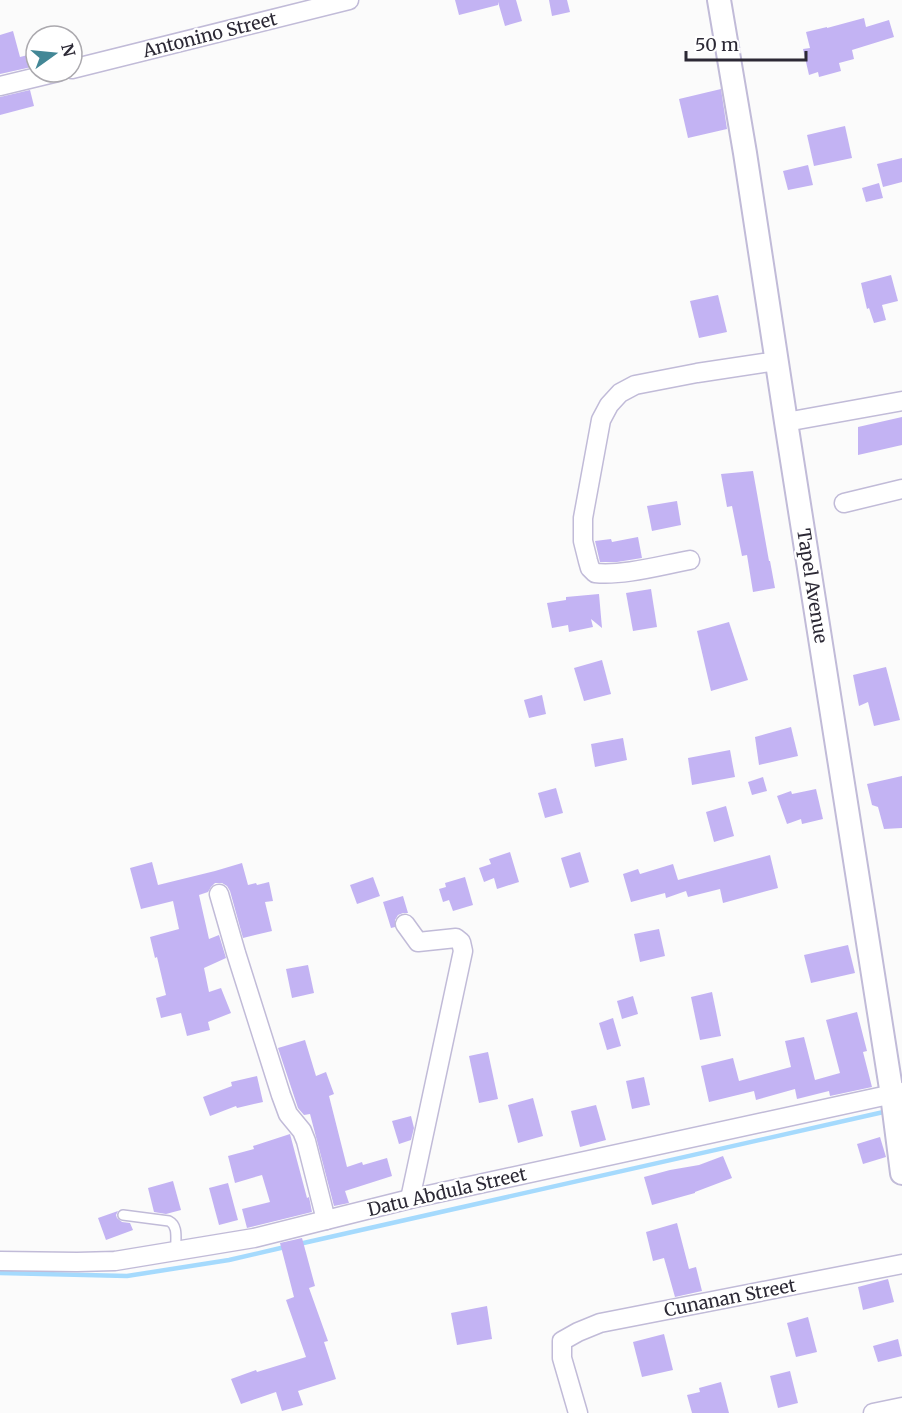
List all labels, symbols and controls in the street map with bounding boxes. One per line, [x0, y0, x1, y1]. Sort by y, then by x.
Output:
street label: Antonino Street [139, 7, 279, 63]
north arrow [24, 24, 84, 84]
scale bar [686, 24, 806, 62]
text: 50 m [695, 33, 739, 56]
text: N [57, 41, 80, 59]
street label: Tapel Avenue [792, 527, 833, 645]
street label: Datu Abdula Street [365, 1162, 529, 1221]
street label: Cunanan Street [662, 1273, 798, 1322]

